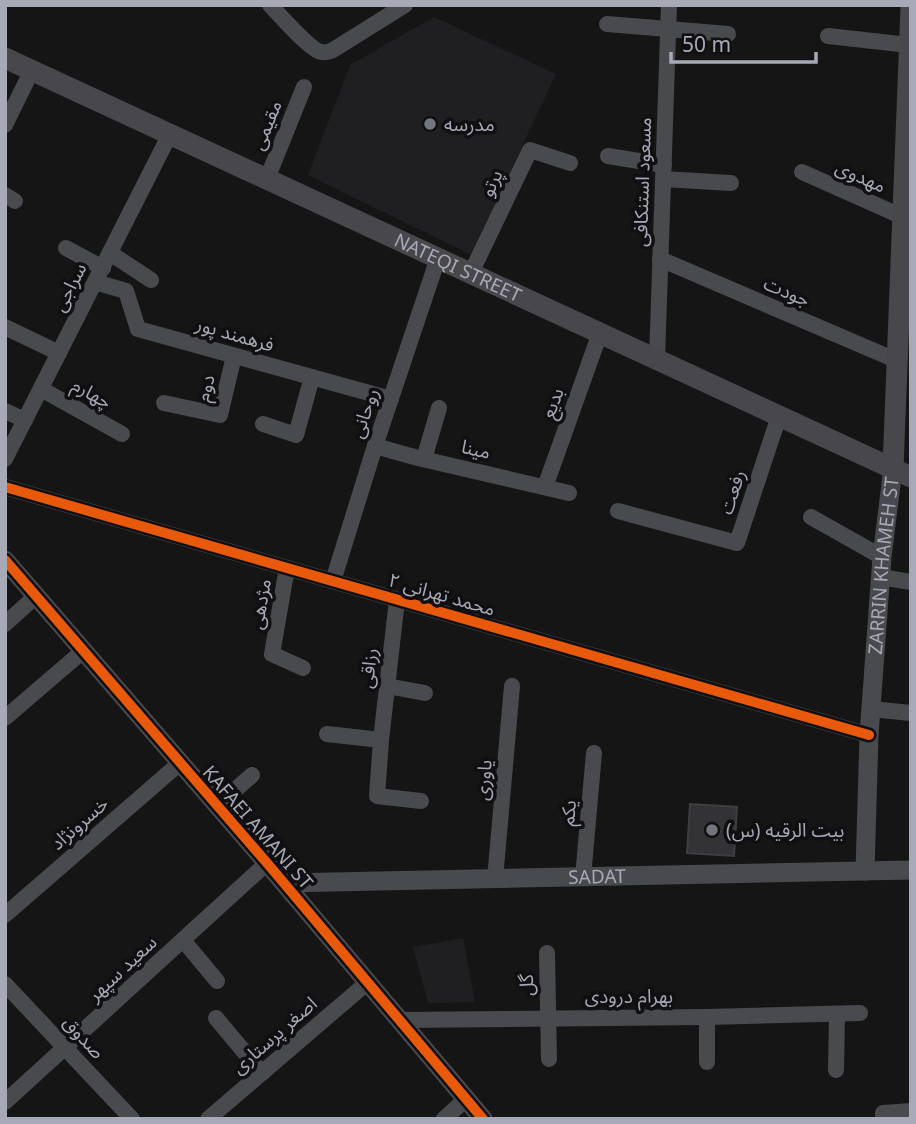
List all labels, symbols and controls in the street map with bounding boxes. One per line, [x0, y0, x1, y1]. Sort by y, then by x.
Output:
scale bar [671, 21, 816, 65]
text: 50 m [682, 30, 731, 58]
street label: مقیمی [244, 96, 288, 154]
place label: مدرسه [444, 111, 495, 137]
marker: مدرسه [422, 116, 438, 132]
street label: مسعود استنکافی [627, 117, 657, 247]
street label: مهدوی [832, 153, 890, 199]
street label: پرتو [473, 165, 509, 201]
street label: NATEQI STREET [390, 227, 526, 308]
street label: سراجی [46, 258, 92, 316]
street label: جودت [760, 270, 814, 312]
street label: فرهمند پور [192, 310, 277, 358]
street label: چهارم [66, 372, 117, 416]
street label: دوم [189, 372, 223, 405]
street label: بدیع [534, 384, 571, 423]
street label: روحانی [343, 385, 385, 441]
street label: مینا [459, 433, 493, 465]
street label: رفعت [713, 466, 751, 518]
street label: ZARRIN KHAMEH ST [862, 475, 905, 655]
street label: محمد تهرانی ۲ [386, 566, 498, 622]
street label: مژدهی [243, 577, 277, 631]
street label: رزاقی [353, 646, 383, 690]
street label: یاوری [468, 758, 498, 802]
street label: KAFAEI AMANI ST [197, 760, 319, 895]
street label: خسرونژاد [44, 791, 114, 855]
street label: یکم [554, 799, 584, 827]
place label: بیت الرقیه (س) [726, 817, 844, 843]
marker: بیت الرقیه (س) [704, 822, 720, 838]
street label: SADAT [568, 863, 626, 890]
street label: سعید سپهر [81, 929, 162, 1008]
street label: گل [513, 973, 539, 996]
street label: بهرام درودی [585, 983, 673, 1011]
street label: اصغر پرستاری [226, 991, 322, 1080]
street label: صدوق [57, 1010, 111, 1064]

